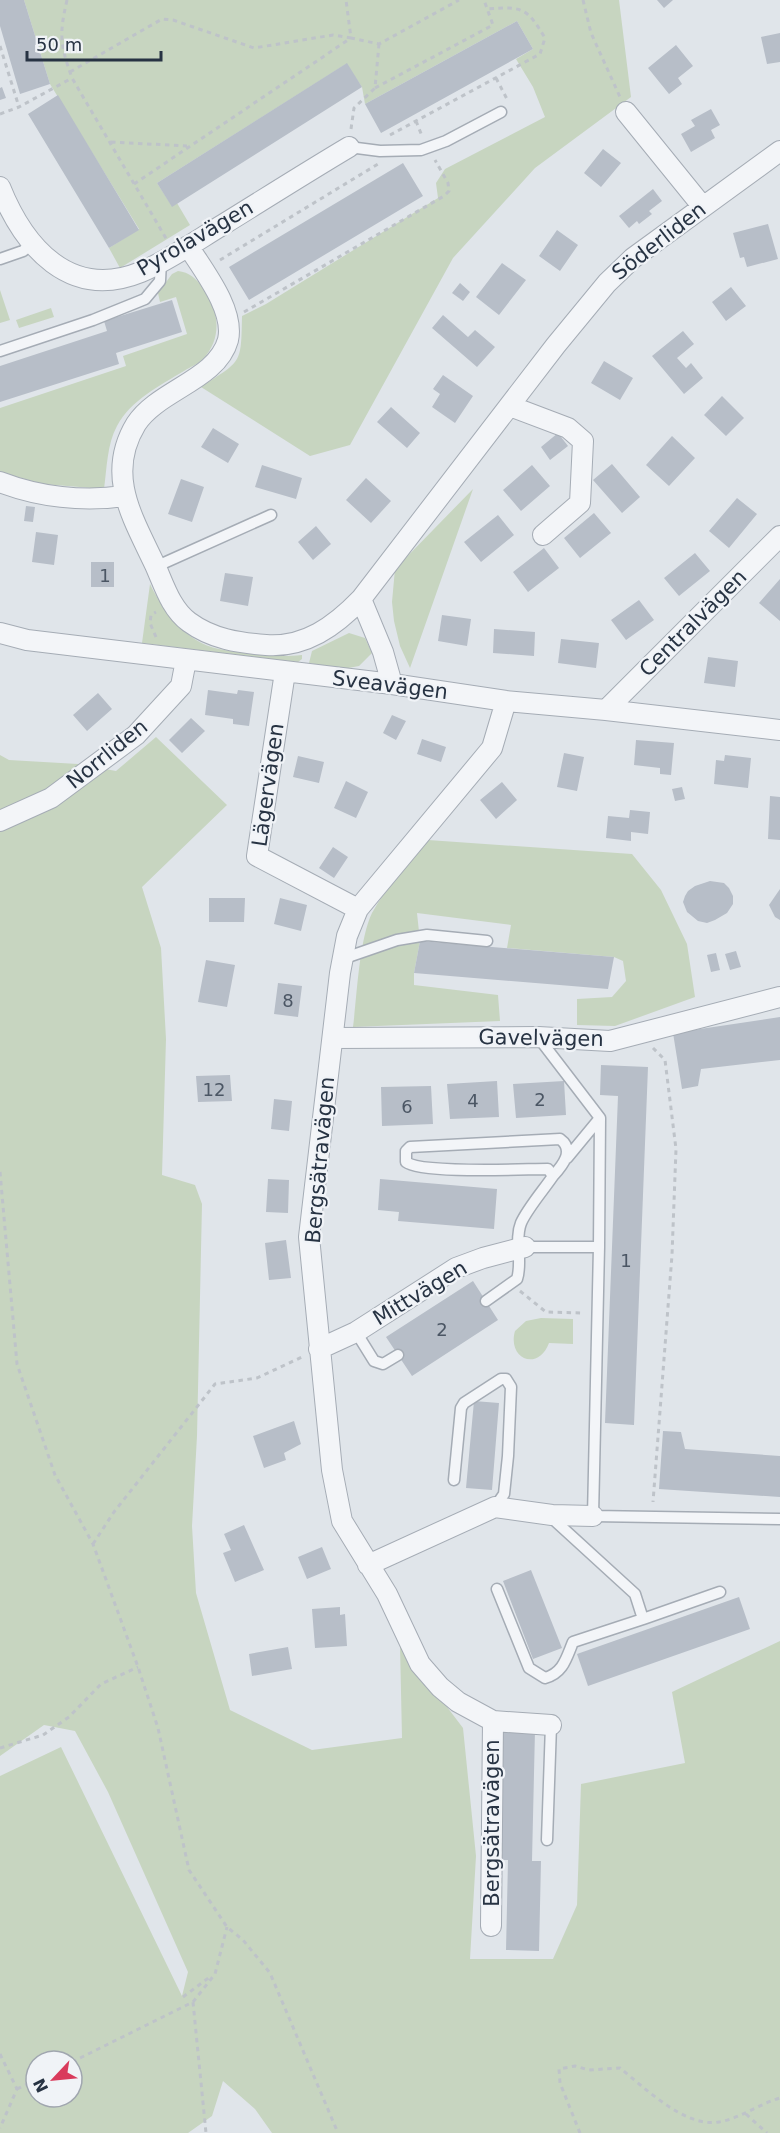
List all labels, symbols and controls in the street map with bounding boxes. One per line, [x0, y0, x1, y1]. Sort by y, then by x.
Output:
scale bar [27, 24, 160, 62]
text: 50 m [36, 34, 82, 55]
street label: Pyrolavägen [133, 195, 257, 281]
street label: Söderliden [607, 197, 711, 285]
house number: 1 [99, 565, 111, 586]
street label: Centralvägen [635, 565, 751, 681]
street label: Sveavägen [331, 666, 449, 704]
street label: Norrliden [62, 714, 152, 794]
street label: Lägervägen [247, 722, 289, 848]
house number: 8 [282, 990, 294, 1011]
street label: Gavelvägen [478, 1025, 604, 1051]
street label: Bergsätravägen [301, 1076, 339, 1244]
house number: 12 [203, 1079, 225, 1100]
house number: 2 [534, 1089, 546, 1110]
house number: 4 [467, 1090, 479, 1111]
house number: 6 [401, 1096, 413, 1117]
house number: 1 [620, 1250, 632, 1271]
street label: Mittvägen [369, 1256, 471, 1330]
house number: 2 [436, 1319, 448, 1340]
street label: Bergsätravägen [480, 1739, 504, 1907]
north arrow [24, 2049, 84, 2109]
text: N [29, 2075, 52, 2096]

